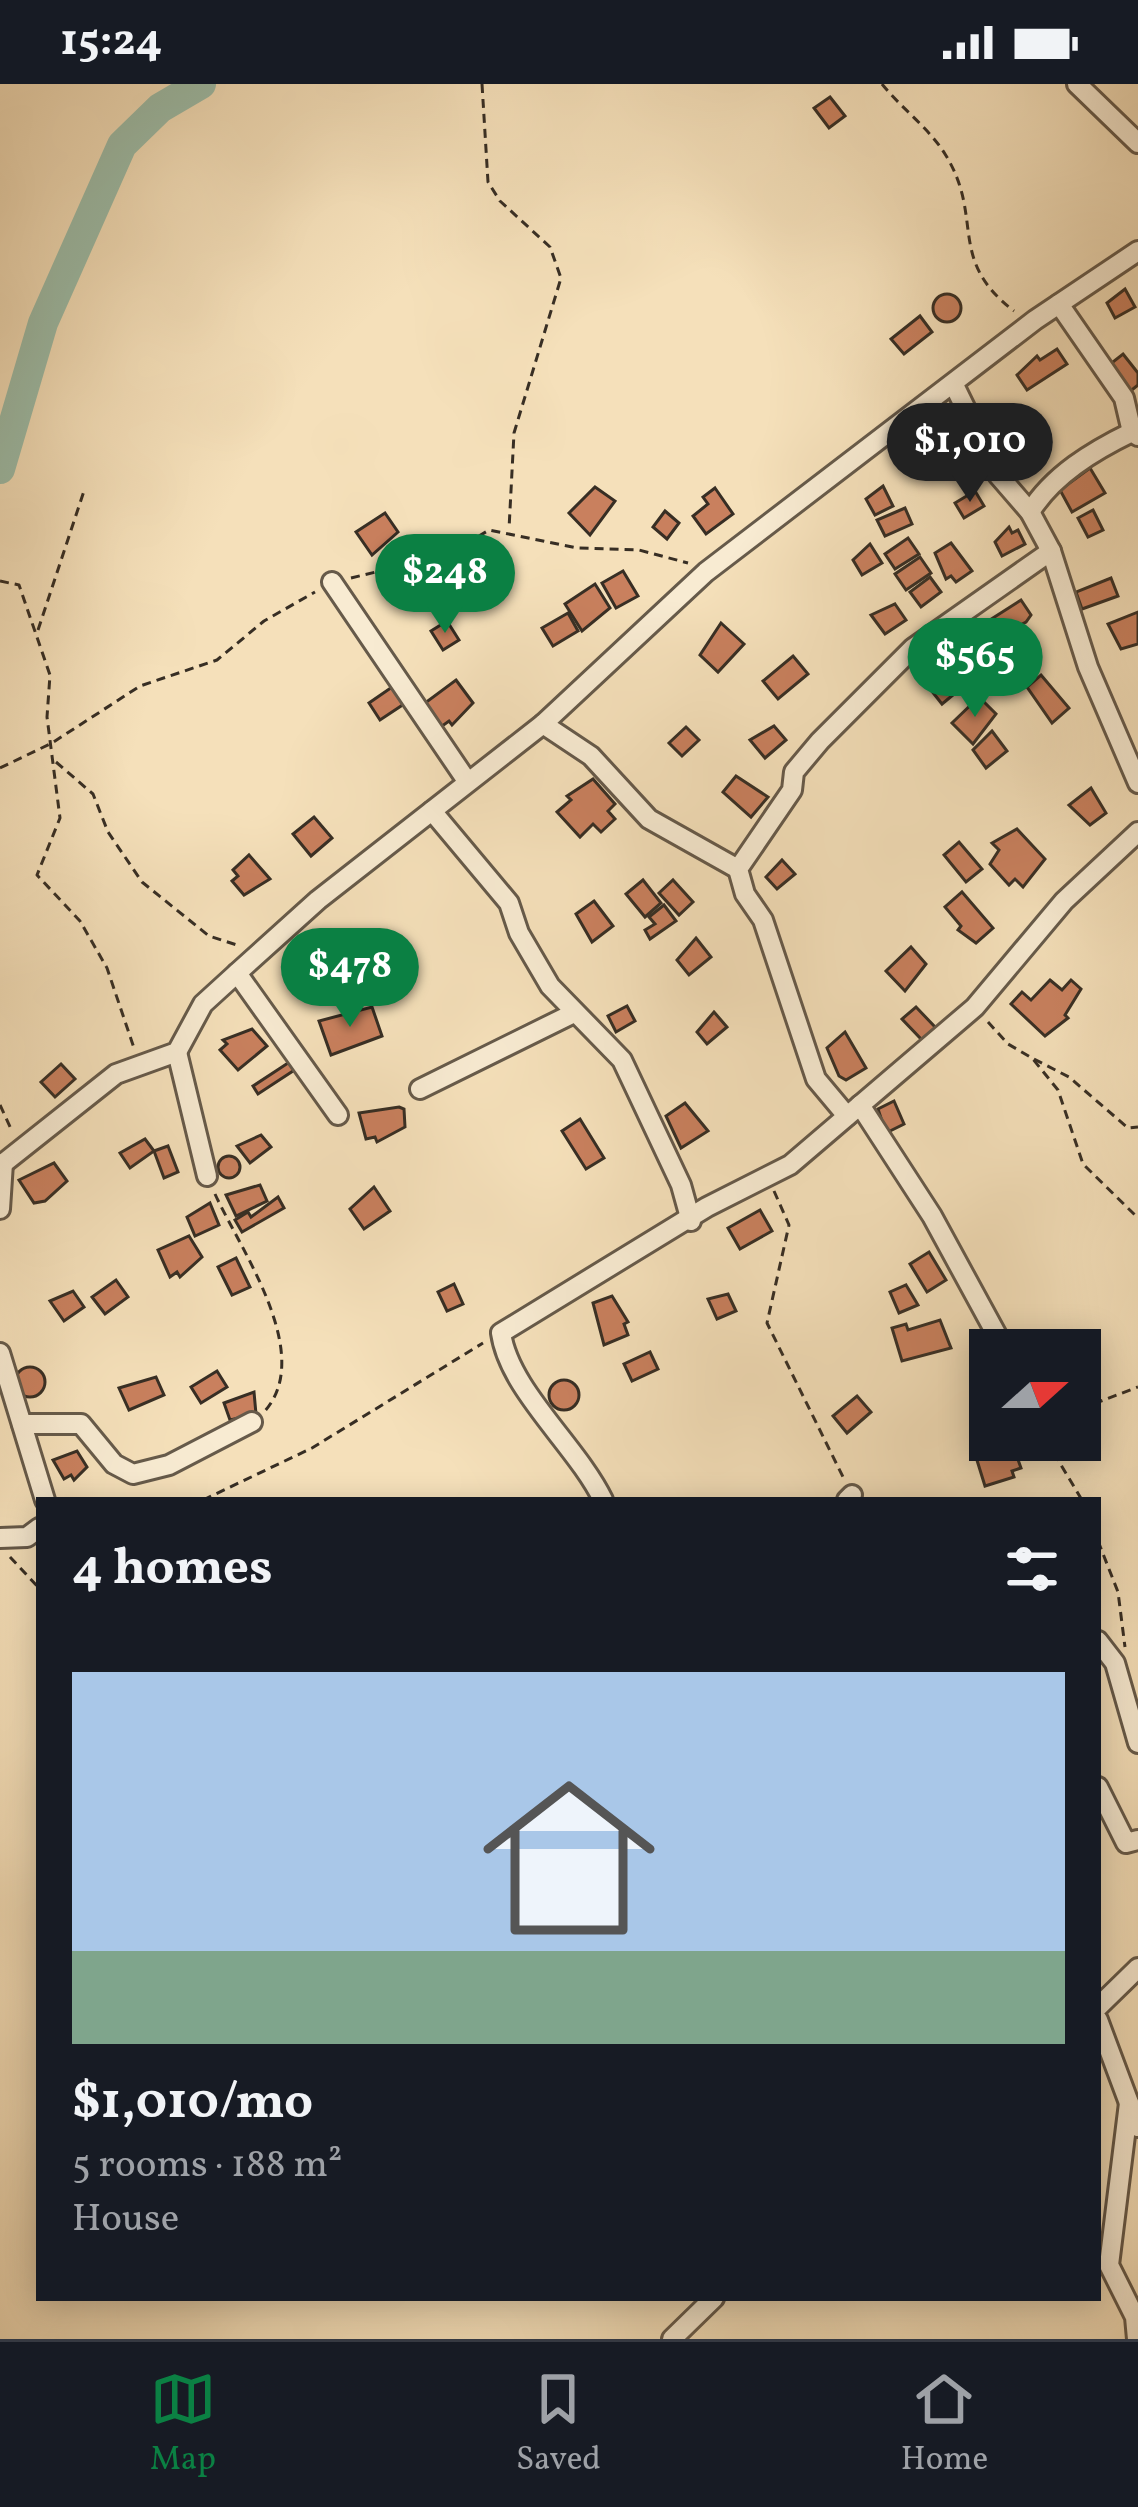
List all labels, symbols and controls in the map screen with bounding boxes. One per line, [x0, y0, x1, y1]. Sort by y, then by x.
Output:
text: 15:24 [60, 11, 163, 74]
pin: $1,010 [872, 403, 1068, 505]
text: $1,010 [914, 415, 1026, 469]
pin: $248 [374, 534, 516, 636]
text: $248 [402, 546, 488, 600]
pin: $565 [904, 618, 1046, 720]
text: $565 [935, 630, 1015, 684]
pin: $478 [279, 928, 421, 1030]
text: $478 [308, 940, 392, 994]
north arrow [969, 1329, 1101, 1461]
map controls [969, 1329, 1101, 1461]
text: 4 homes [72, 1534, 273, 1605]
icon: filters [999, 1536, 1065, 1602]
icon: home [461, 1750, 677, 1966]
text: $1,010/mo [72, 2068, 313, 2139]
text: 5 rooms · 188 m² [72, 2139, 342, 2193]
text: House [72, 2193, 179, 2247]
tab: Map [150, 2366, 216, 2484]
tab: Saved [516, 2366, 601, 2484]
tab: Home [901, 2366, 988, 2484]

